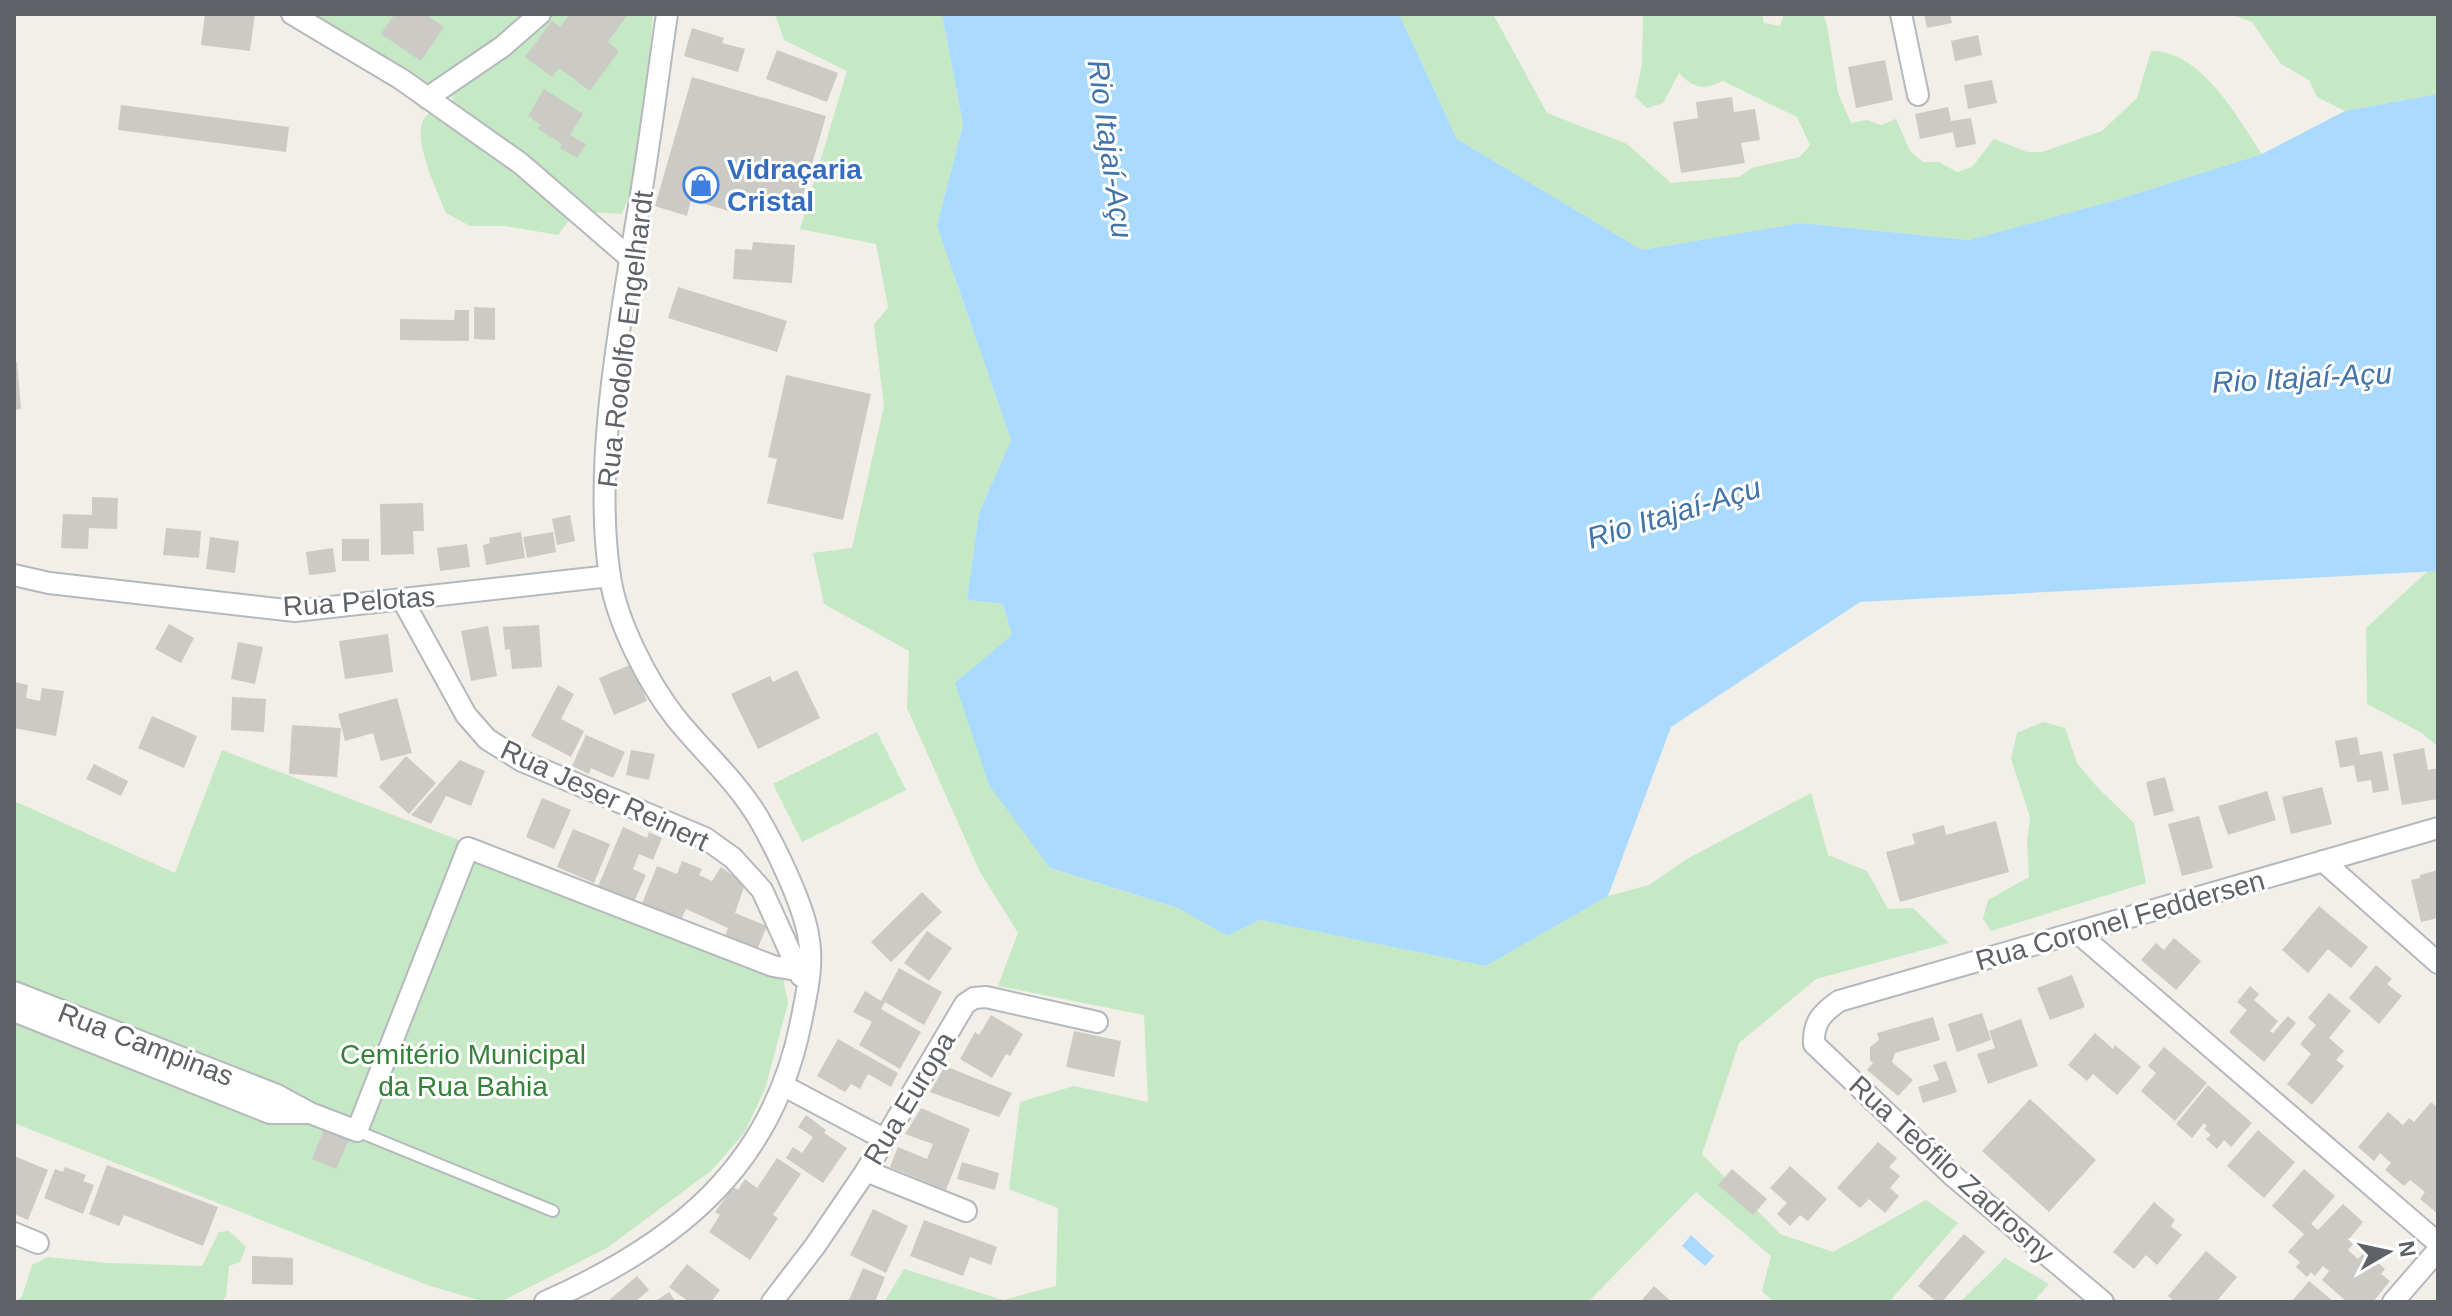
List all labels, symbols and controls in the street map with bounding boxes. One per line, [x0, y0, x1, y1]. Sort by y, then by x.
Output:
water label: Rio Itajaí-Açu [1082, 57, 1139, 241]
place label: Vidraçaria Cristal [727, 154, 862, 217]
shop icon: Vidraçaria Cristal [682, 166, 720, 204]
street label: Rua Rodolfo Engelhardt [592, 189, 659, 489]
water label: Rio Itajaí-Açu [2211, 356, 2393, 399]
water label: Rio Itajaí-Açu [1583, 470, 1765, 555]
street label: Rua Pelotas [282, 581, 436, 622]
street label: Rua Jeser Reinert [496, 734, 714, 857]
street label: Rua Coronel Feddersen [1972, 864, 2268, 977]
street label: Rua Campinas [54, 997, 238, 1092]
street label: Rua Europa [858, 1026, 961, 1170]
park label: Cemitério Municipal da Rua Bahia [340, 1039, 586, 1102]
street label: Rua Teófilo Zadrosny [1843, 1070, 2060, 1269]
north arrow [2348, 1212, 2428, 1292]
text: N [2394, 1239, 2421, 1259]

